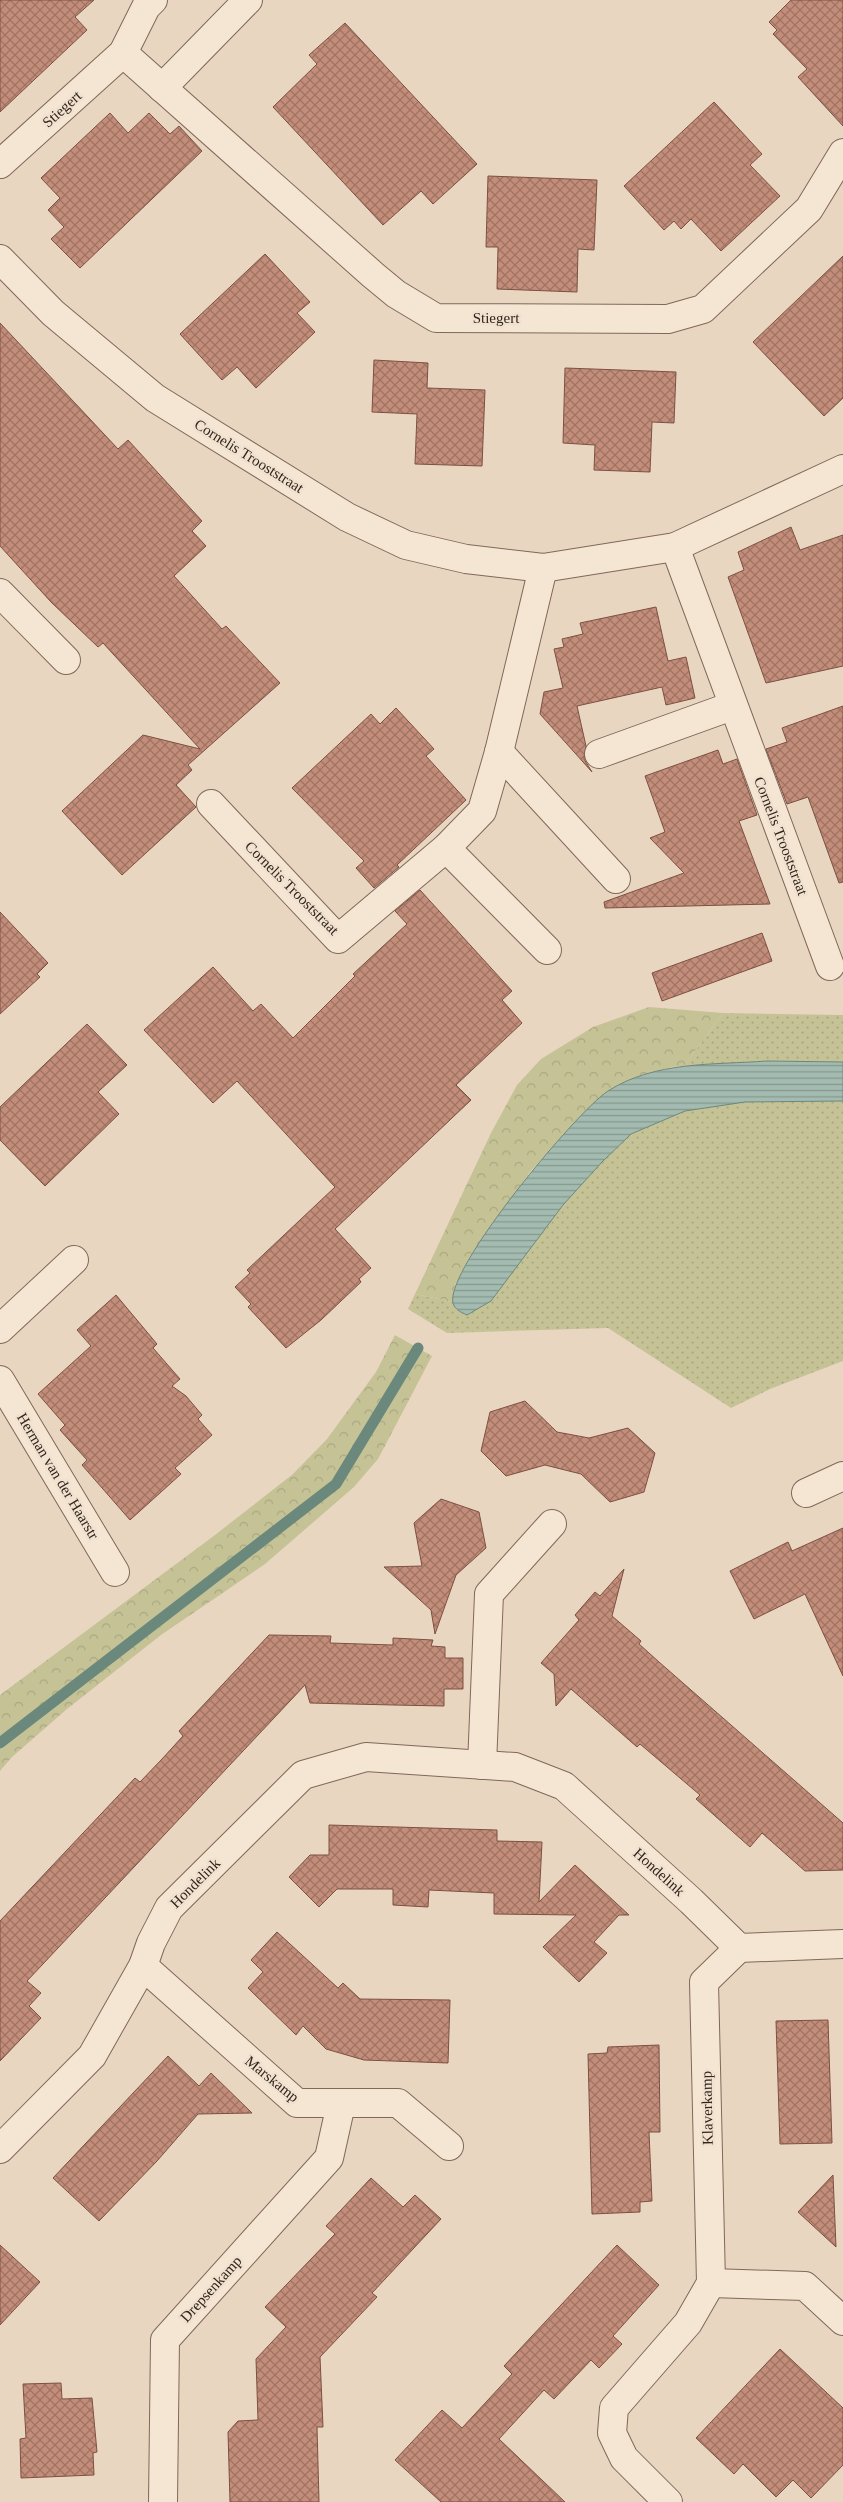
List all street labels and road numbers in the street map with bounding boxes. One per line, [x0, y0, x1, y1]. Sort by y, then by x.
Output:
street label: Stiegert [39, 87, 85, 131]
street label: Stiegert [473, 310, 520, 326]
street label: Cornelis Trooststraat [192, 416, 307, 496]
street label: Cornelis Trooststraat [751, 775, 811, 898]
street label: Cornelis Trooststraat [242, 838, 343, 939]
street label: Herman van der Haarstr [14, 1410, 102, 1542]
street label: Hondelink [630, 1845, 688, 1899]
street label: Hondelink [167, 1855, 223, 1911]
street label: Marskamp [242, 2053, 302, 2105]
street label: Klaverkamp [698, 2071, 716, 2145]
street label: Drepsenkamp [177, 2253, 245, 2325]

